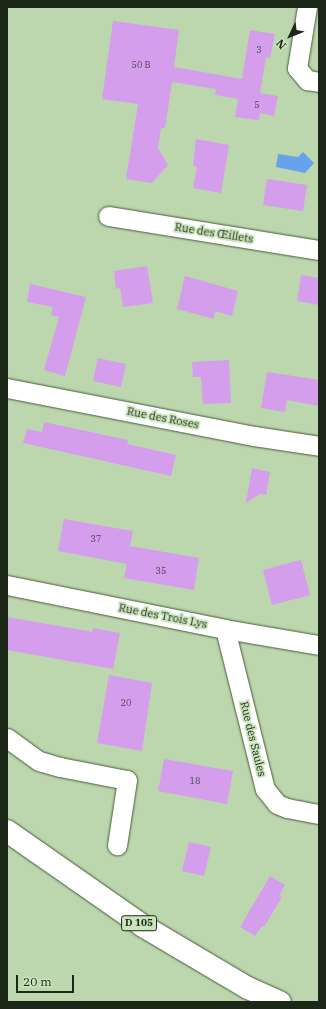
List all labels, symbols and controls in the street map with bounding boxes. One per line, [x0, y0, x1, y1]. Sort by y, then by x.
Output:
north arrow [270, 16, 310, 56]
text: N [273, 36, 289, 52]
house number: 3 [256, 45, 262, 55]
house number: 50 B [132, 60, 150, 70]
house number: 5 [254, 100, 260, 110]
street label: Rue des Œillets [174, 220, 254, 246]
street label: Rue des Roses [126, 405, 200, 431]
house number: 37 [91, 534, 101, 544]
house number: 35 [156, 566, 166, 576]
street label: Rue des Trois Lys [118, 601, 208, 631]
house number: 20 [121, 698, 131, 708]
street label: Rue des Saules [237, 700, 269, 778]
house number: 18 [190, 776, 200, 786]
road number: D 105 [121, 915, 157, 931]
scale bar [18, 967, 76, 993]
text: 20 m [23, 974, 52, 989]

